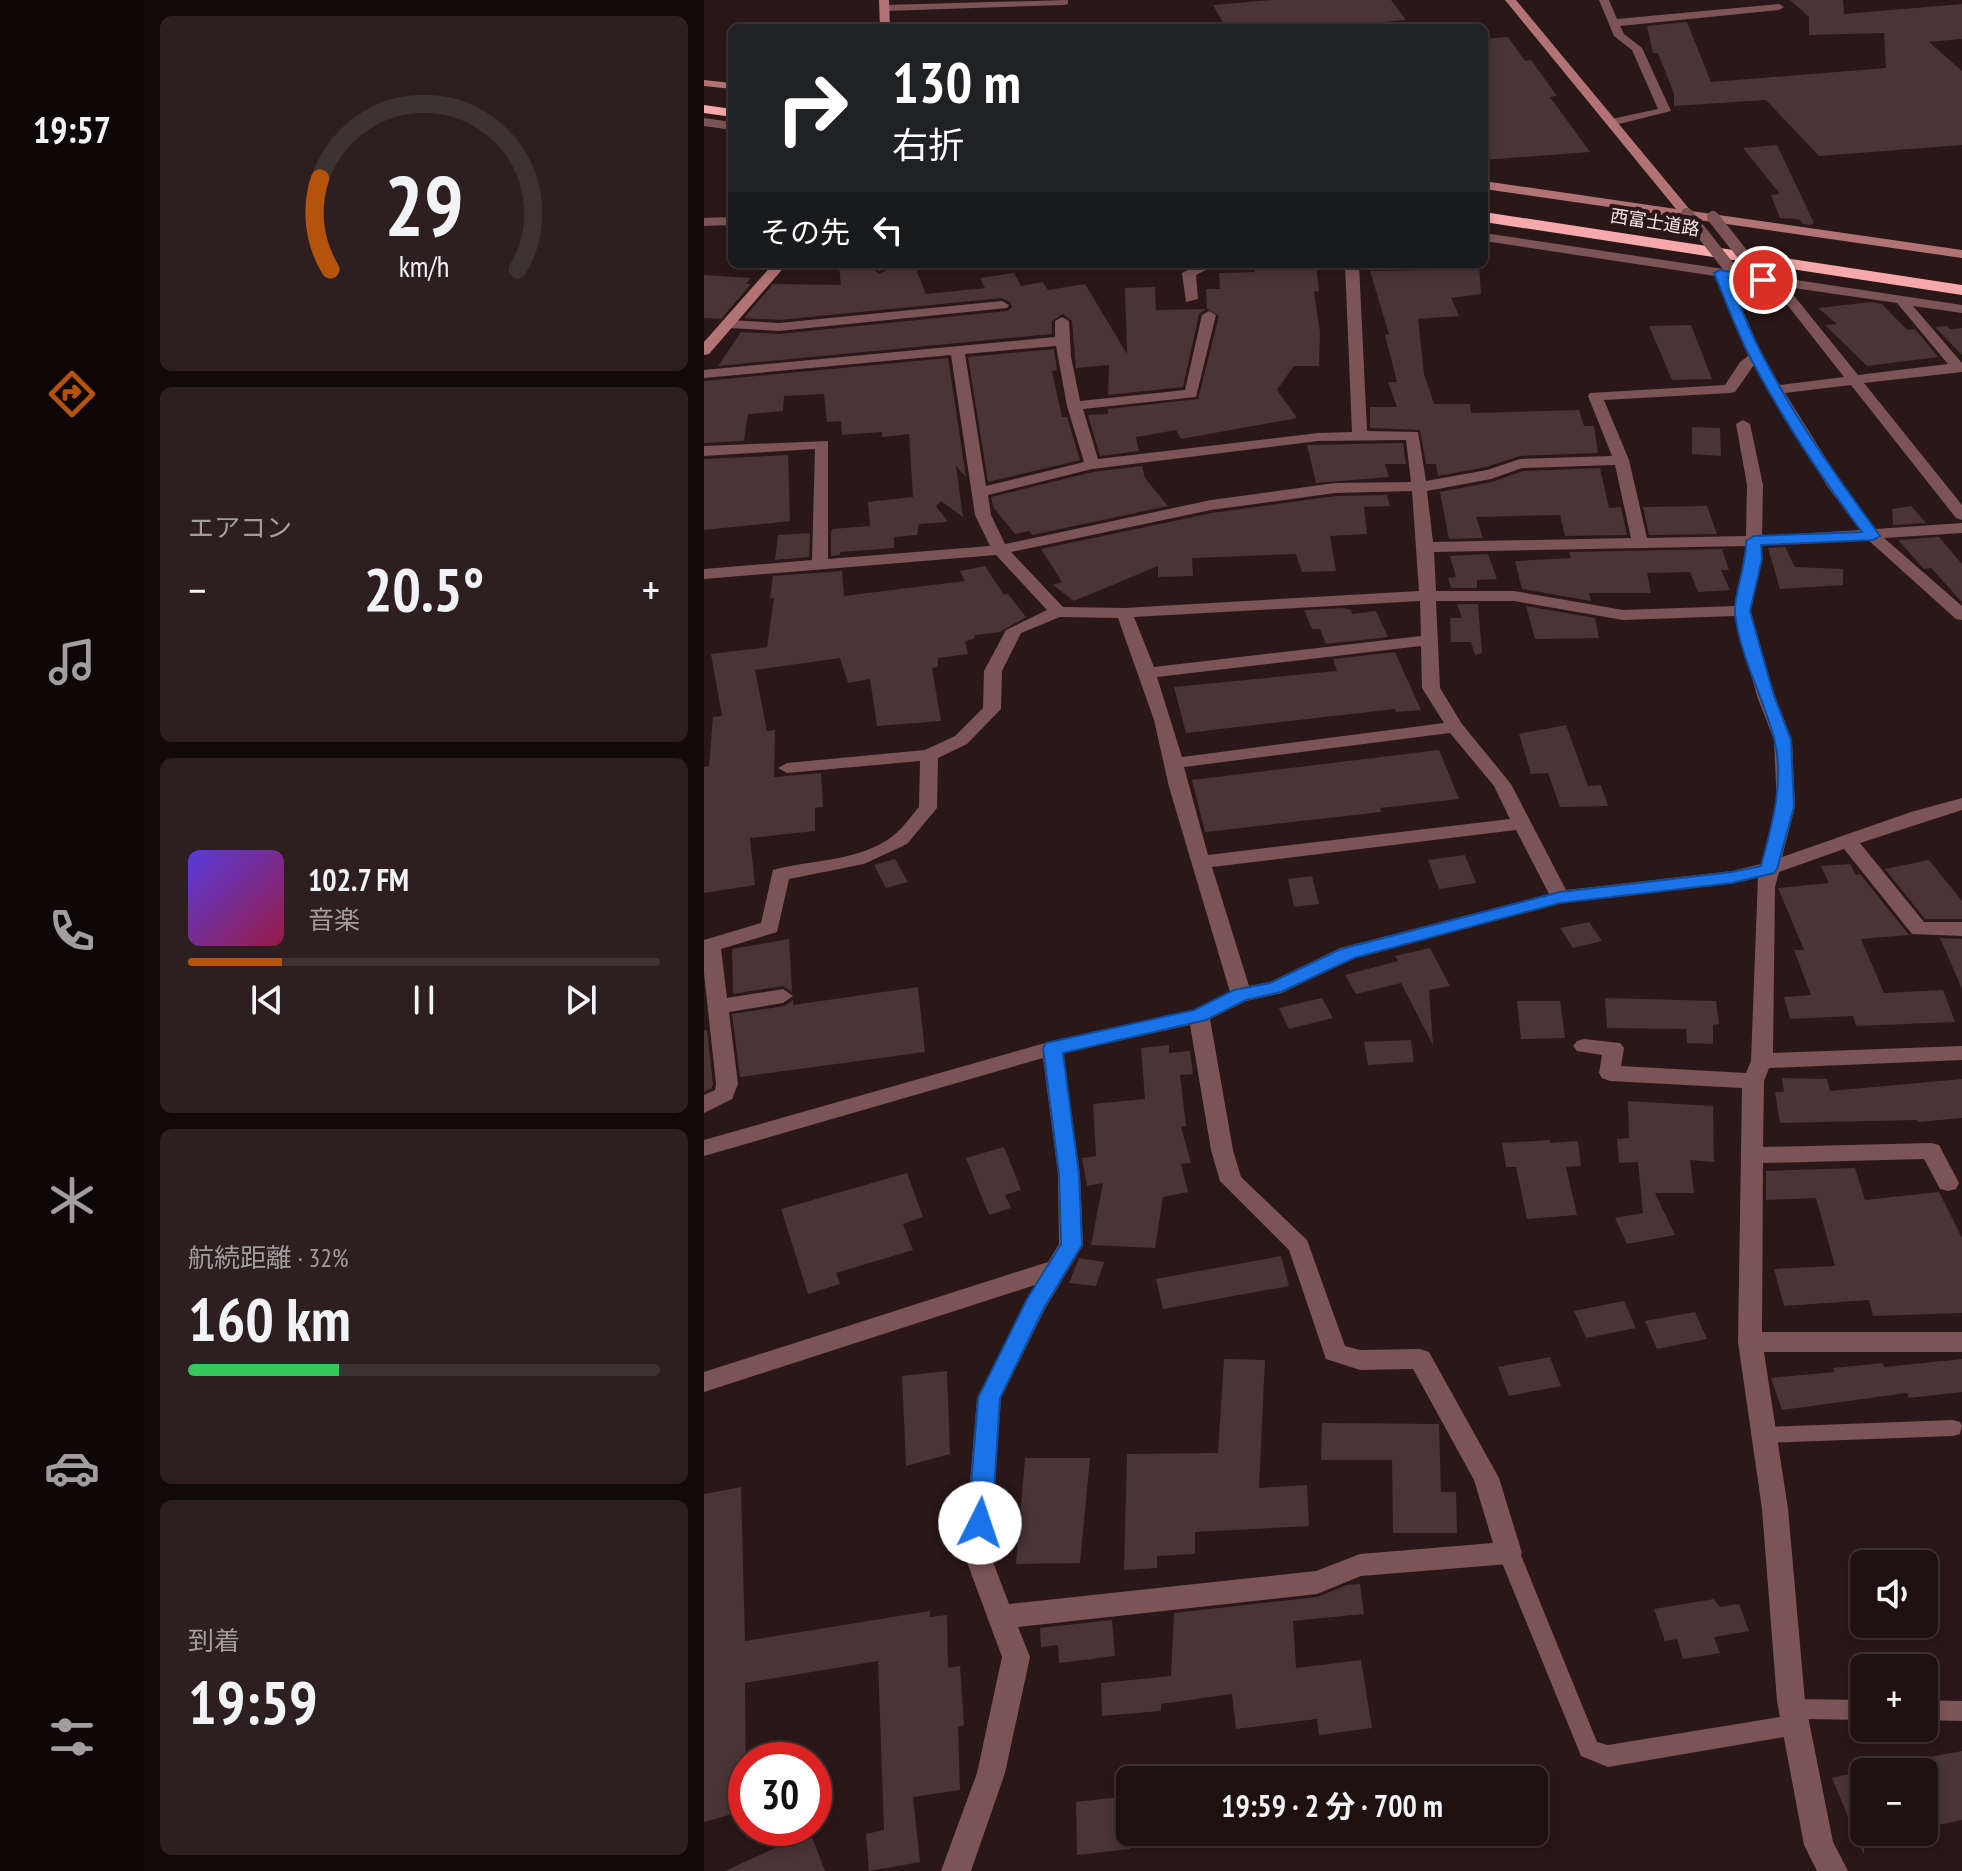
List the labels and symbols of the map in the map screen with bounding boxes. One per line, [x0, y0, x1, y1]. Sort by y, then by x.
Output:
street label: 西富士道路 [1609, 204, 1701, 240]
pin [1729, 246, 1797, 314]
position arrow [938, 1481, 1022, 1565]
speed limit sign: 30 [728, 1742, 832, 1846]

